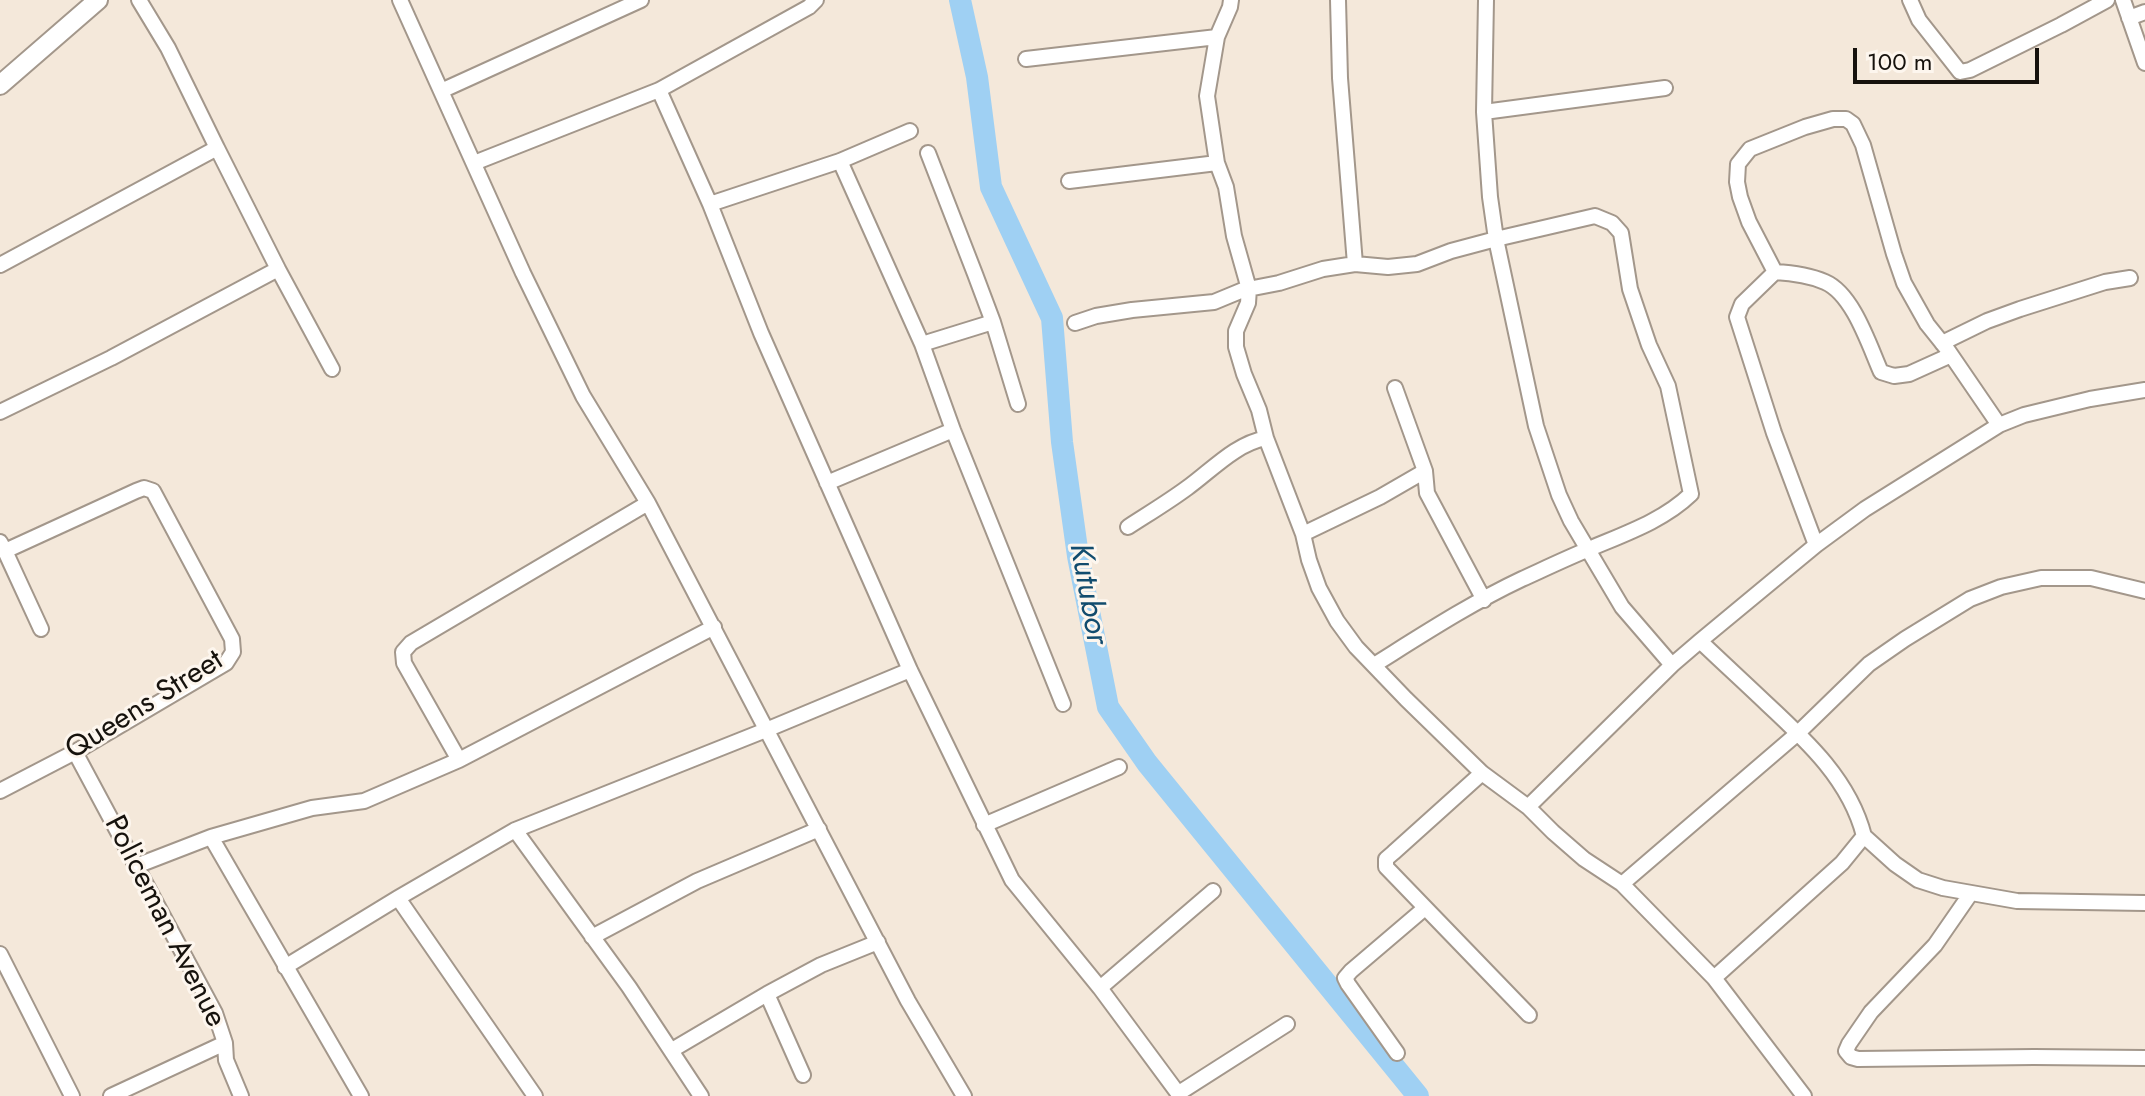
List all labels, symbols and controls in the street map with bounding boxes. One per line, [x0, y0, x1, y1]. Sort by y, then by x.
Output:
scale bar [1857, 32, 2043, 82]
text: 100 m [1867, 44, 1933, 79]
water label: Kutubor [1059, 540, 1115, 648]
street label: Queens Street [60, 643, 230, 769]
street label: Policeman Avenue [95, 810, 233, 1034]

